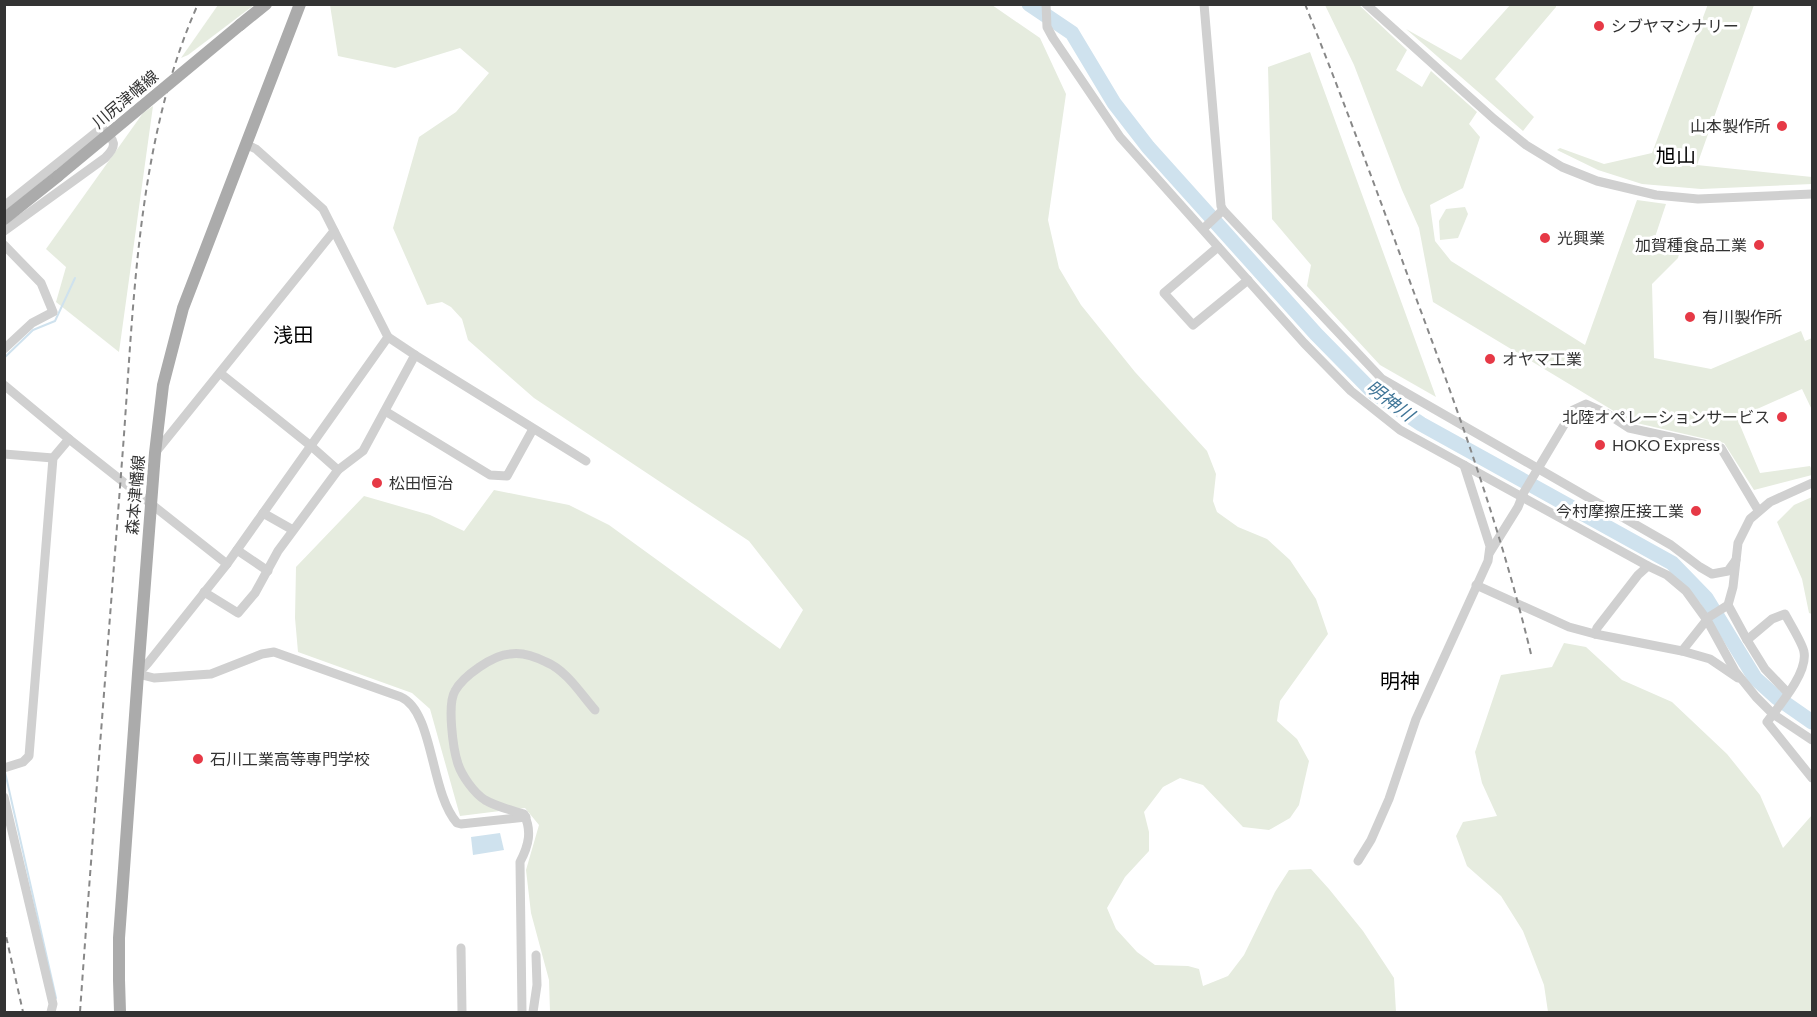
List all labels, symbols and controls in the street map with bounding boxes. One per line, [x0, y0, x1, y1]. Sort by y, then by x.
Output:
place label: シブヤマシナリー [1611, 16, 1739, 35]
marker: シブヤマシナリー [1592, 19, 1606, 33]
street label: 川尻津幡線 [88, 66, 161, 132]
place label: 山本製作所 [1690, 116, 1770, 135]
marker: 山本製作所 [1775, 119, 1789, 133]
district label: 旭山 [1656, 143, 1696, 167]
place label: 光興業 [1557, 228, 1605, 247]
marker: 光興業 [1538, 231, 1552, 245]
place label: 加賀種食品工業 [1635, 235, 1747, 254]
marker: 加賀種食品工業 [1752, 238, 1766, 252]
place label: 有川製作所 [1702, 307, 1782, 326]
marker: 有川製作所 [1683, 310, 1697, 324]
district label: 浅田 [273, 322, 313, 346]
place label: オヤマ工業 [1502, 349, 1582, 368]
marker: オヤマ工業 [1483, 352, 1497, 366]
water label: 明神川 [1362, 375, 1420, 426]
place label: 北陸オペレーションサービス [1562, 407, 1770, 426]
marker: 北陸オペレーションサービス [1775, 410, 1789, 424]
place label: HOKO Express [1612, 435, 1720, 454]
marker: HOKO Express [1593, 438, 1607, 452]
street label: 森本津幡線 [122, 454, 147, 536]
place label: 松田恒治 [389, 473, 453, 492]
marker: 松田恒治 [370, 476, 384, 490]
place label: 今村摩擦圧接工業 [1556, 501, 1684, 520]
marker: 今村摩擦圧接工業 [1689, 504, 1703, 518]
district label: 明神 [1380, 668, 1420, 692]
place label: 石川工業高等専門学校 [210, 749, 370, 768]
marker: 石川工業高等専門学校 [191, 752, 205, 766]

